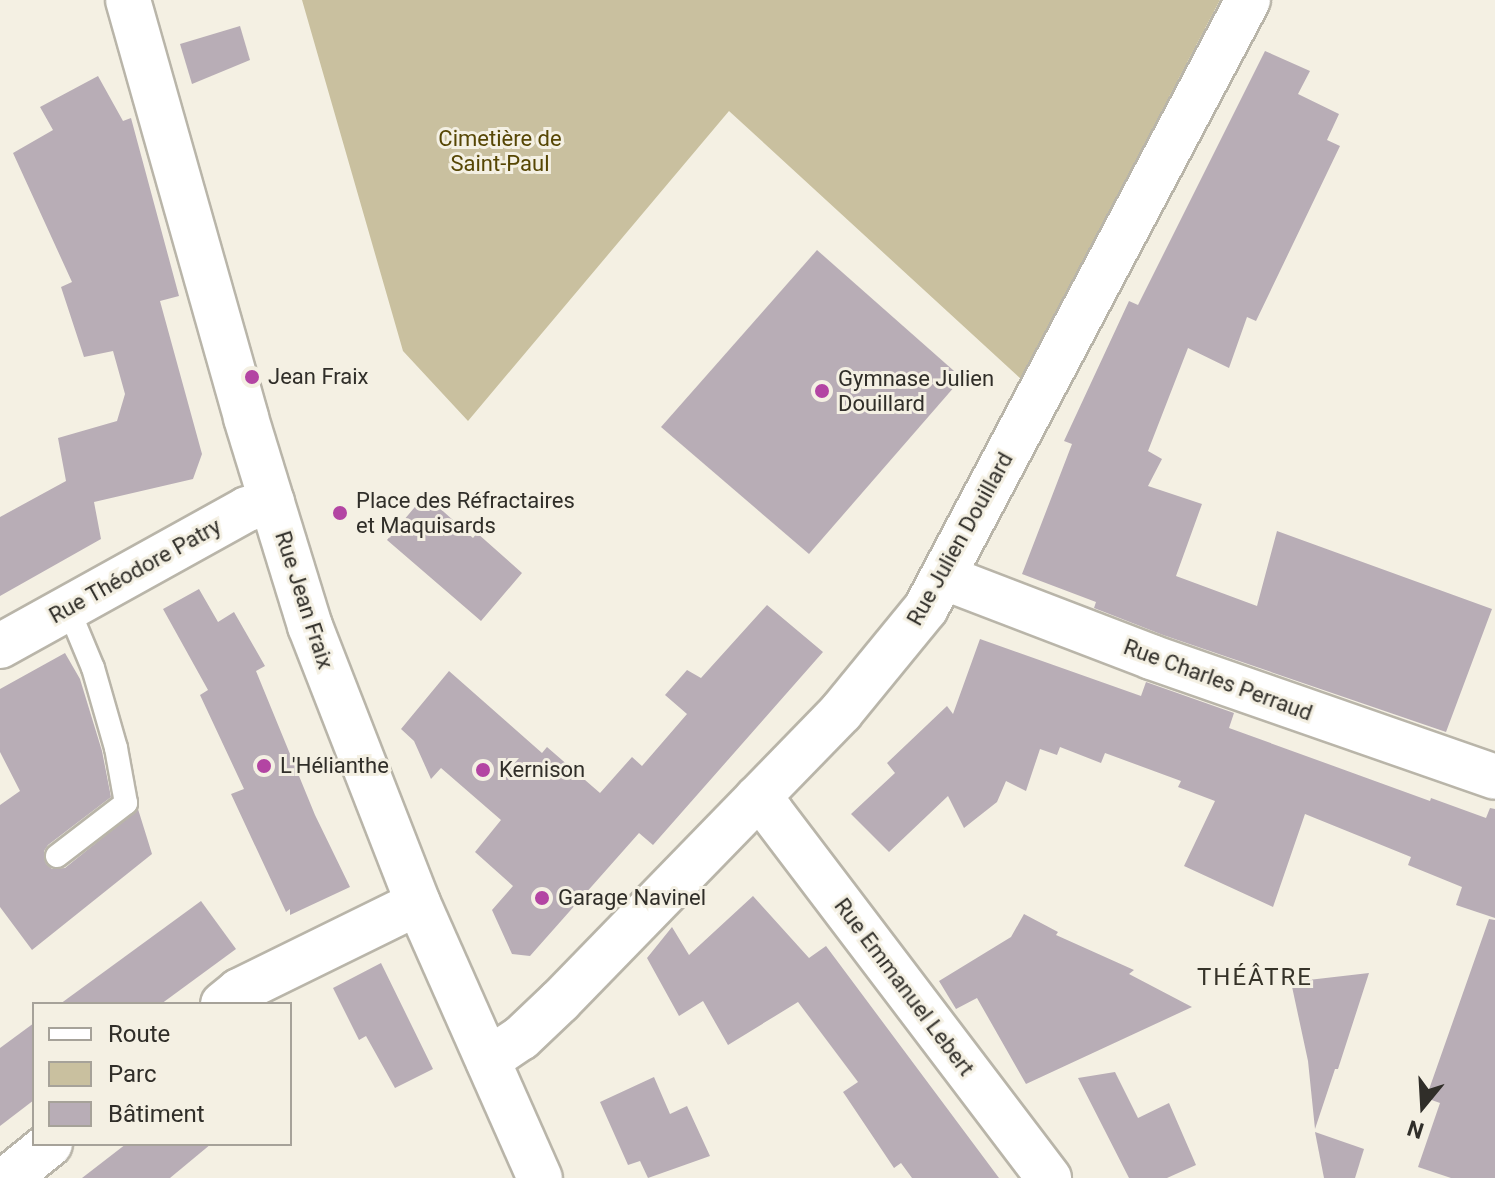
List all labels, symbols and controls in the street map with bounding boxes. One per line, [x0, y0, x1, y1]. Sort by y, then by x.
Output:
park label: Cimetière de Saint-Paul [438, 125, 562, 176]
place label: Jean Fraix [268, 364, 369, 390]
place label: Gymnase Julien Douillard [838, 365, 994, 416]
marker: Jean Fraix [243, 368, 261, 386]
marker: Gymnase Julien Douillard [813, 382, 831, 400]
street label: Rue Julien Douillard [901, 448, 1019, 630]
place label: Place des Réfractaires et Maquisards [356, 487, 575, 538]
marker: Place des Réfractaires et Maquisards [331, 504, 349, 522]
street label: Rue Théodore Patry [44, 513, 226, 629]
street label: Rue Jean Fraix [269, 528, 339, 672]
street label: Rue Charles Perraud [1120, 634, 1316, 726]
place label: L'Hélianthe [280, 753, 389, 779]
marker: L'Hélianthe [255, 757, 273, 775]
place label: Kernison [499, 757, 585, 783]
marker: Kernison [474, 761, 492, 779]
place label: Garage Navinel [558, 885, 706, 911]
marker: Garage Navinel [533, 889, 551, 907]
street label: Rue Emmanuel Lebert [829, 893, 979, 1081]
district label: THÉÂTRE [1197, 964, 1313, 992]
legend [32, 1002, 292, 1146]
text: Route [108, 1020, 170, 1048]
text: Parc [108, 1060, 157, 1088]
north arrow [1383, 1066, 1463, 1146]
text: Bâtiment [108, 1100, 205, 1128]
text: N [1404, 1115, 1427, 1144]

